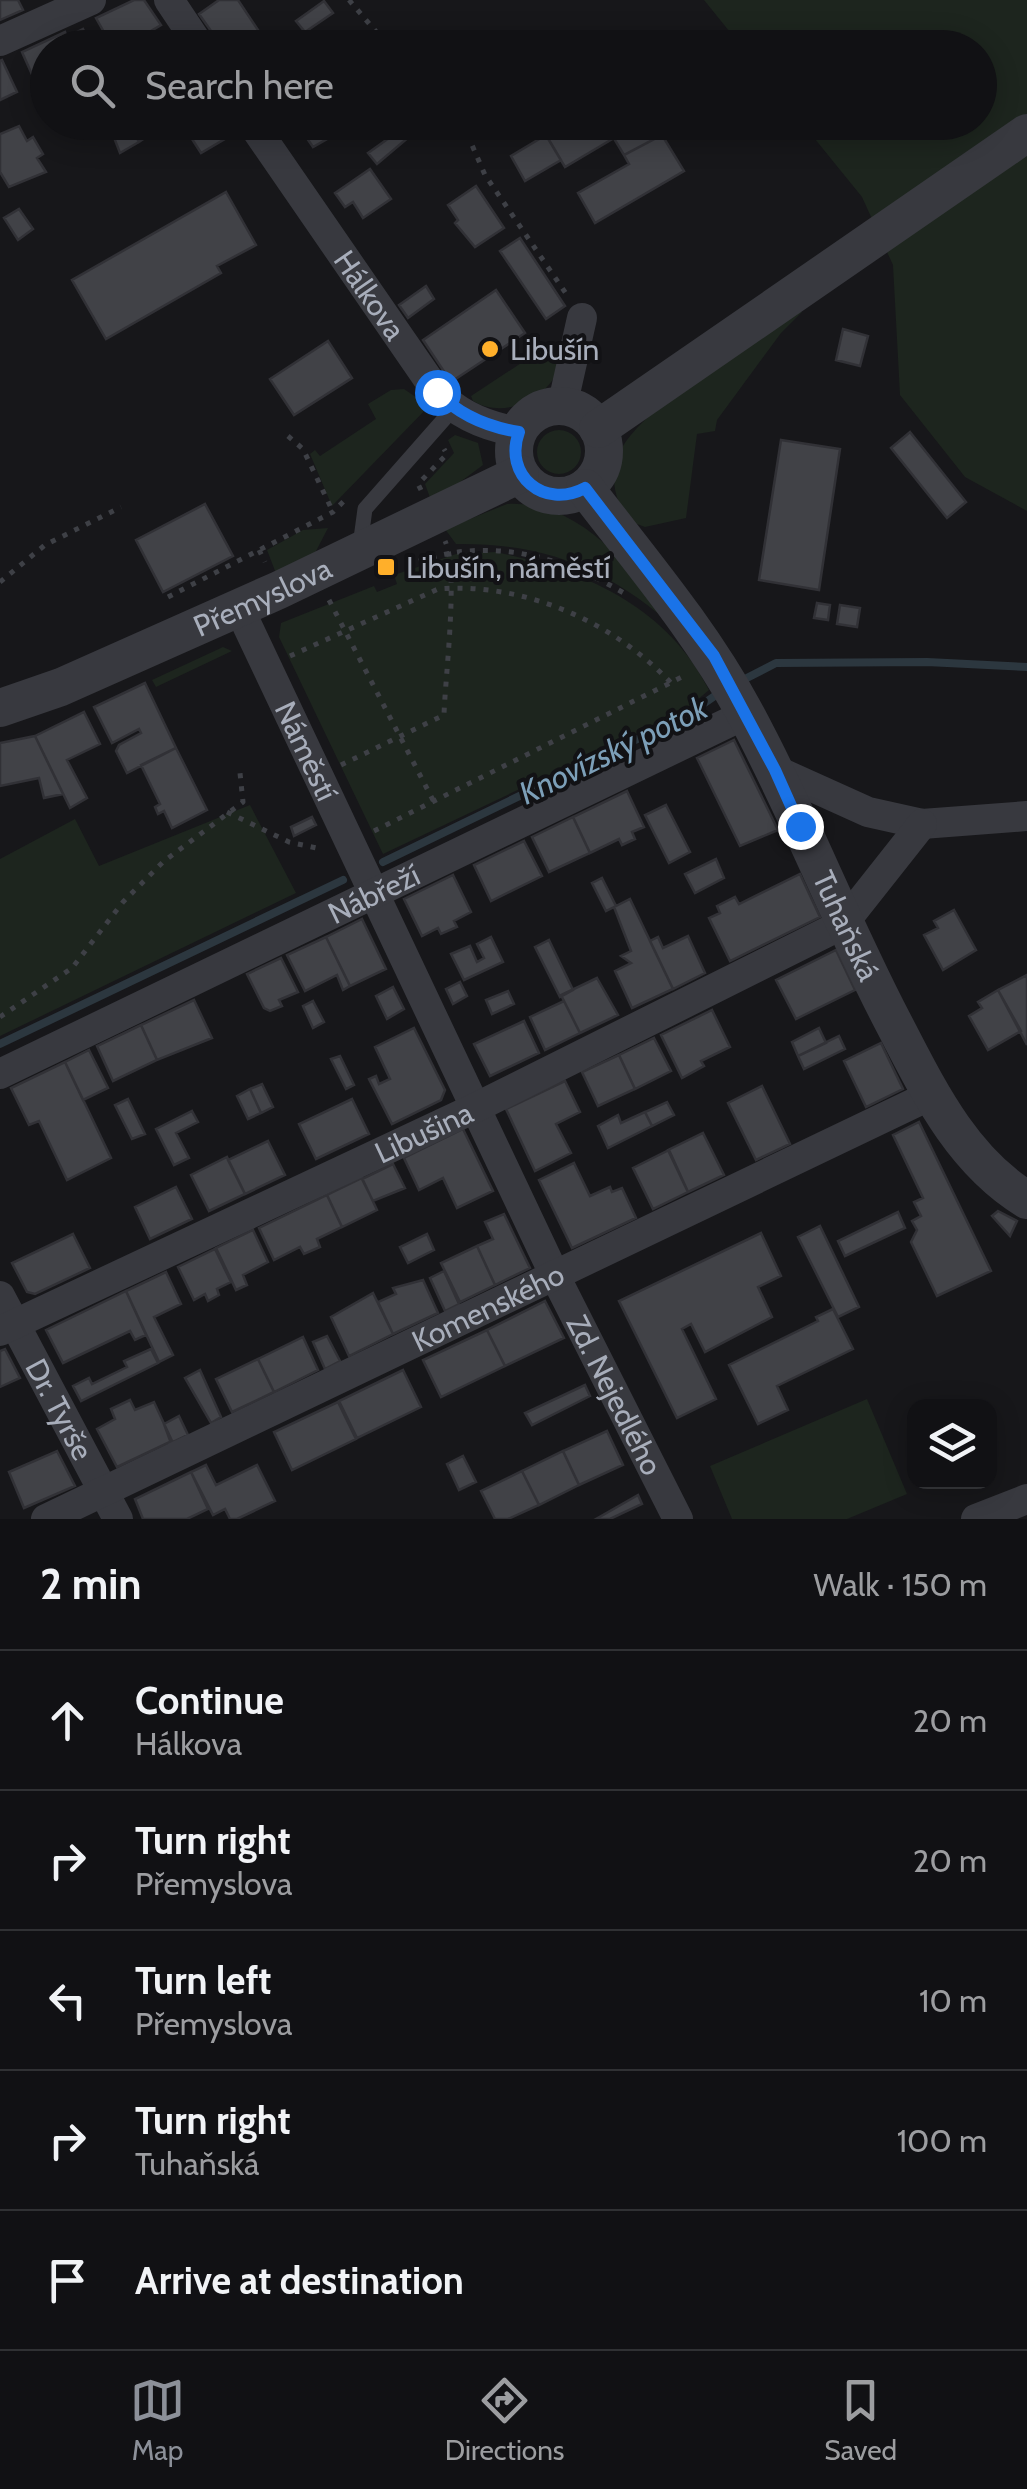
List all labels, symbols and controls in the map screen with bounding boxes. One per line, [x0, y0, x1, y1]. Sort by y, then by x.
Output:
search box [30, 30, 997, 140]
icon: search [65, 58, 120, 113]
text: Search here [145, 62, 334, 109]
street label: Hálkova [326, 243, 414, 347]
place label: Libušín [510, 331, 599, 368]
marker: Libušín [479, 338, 501, 360]
route start [415, 370, 461, 416]
street label: Přemyslova [188, 549, 338, 644]
place label: Libušín, náměstí [406, 549, 610, 586]
marker: Libušín, náměstí [375, 556, 397, 578]
water label: Knovízský potok [512, 687, 715, 812]
street label: Náměstí [267, 695, 346, 807]
route end [778, 804, 824, 850]
street label: Nábřeží [322, 856, 426, 931]
street label: Tuhaňská [805, 865, 888, 987]
street label: Libušina [369, 1093, 479, 1171]
street label: Komenského [406, 1255, 570, 1359]
street label: Zd. Nejedlého [559, 1308, 671, 1481]
street label: Dr. Tyrše [18, 1352, 102, 1466]
map controls [907, 1399, 997, 1489]
button: layers [907, 1399, 997, 1489]
text: 2 min [40, 1558, 141, 1610]
text: Walk · 150 m [813, 1565, 987, 1604]
text: Continue [135, 1677, 284, 1724]
icon: ahead [40, 1693, 95, 1748]
text: 20 m [913, 1701, 987, 1740]
text: Hálkova [135, 1724, 242, 1763]
text: Turn right [135, 1817, 291, 1864]
icon: right [40, 1833, 95, 1888]
text: 20 m [913, 1841, 987, 1880]
text: Přemyslova [135, 1864, 292, 1903]
text: Turn left [135, 1957, 271, 2004]
icon: left [40, 1973, 95, 2028]
text: 10 m [919, 1981, 987, 2020]
text: Přemyslova [135, 2004, 292, 2043]
text: Turn right [135, 2097, 291, 2144]
icon: right [40, 2113, 95, 2168]
text: 100 m [897, 2121, 987, 2160]
text: Tuhaňská [135, 2144, 259, 2183]
icon: arrive [40, 2253, 95, 2308]
text: Arrive at destination [135, 2257, 464, 2304]
tab: Map [130, 2373, 185, 2467]
tab: Directions [445, 2373, 564, 2467]
tab: Saved [824, 2373, 897, 2467]

